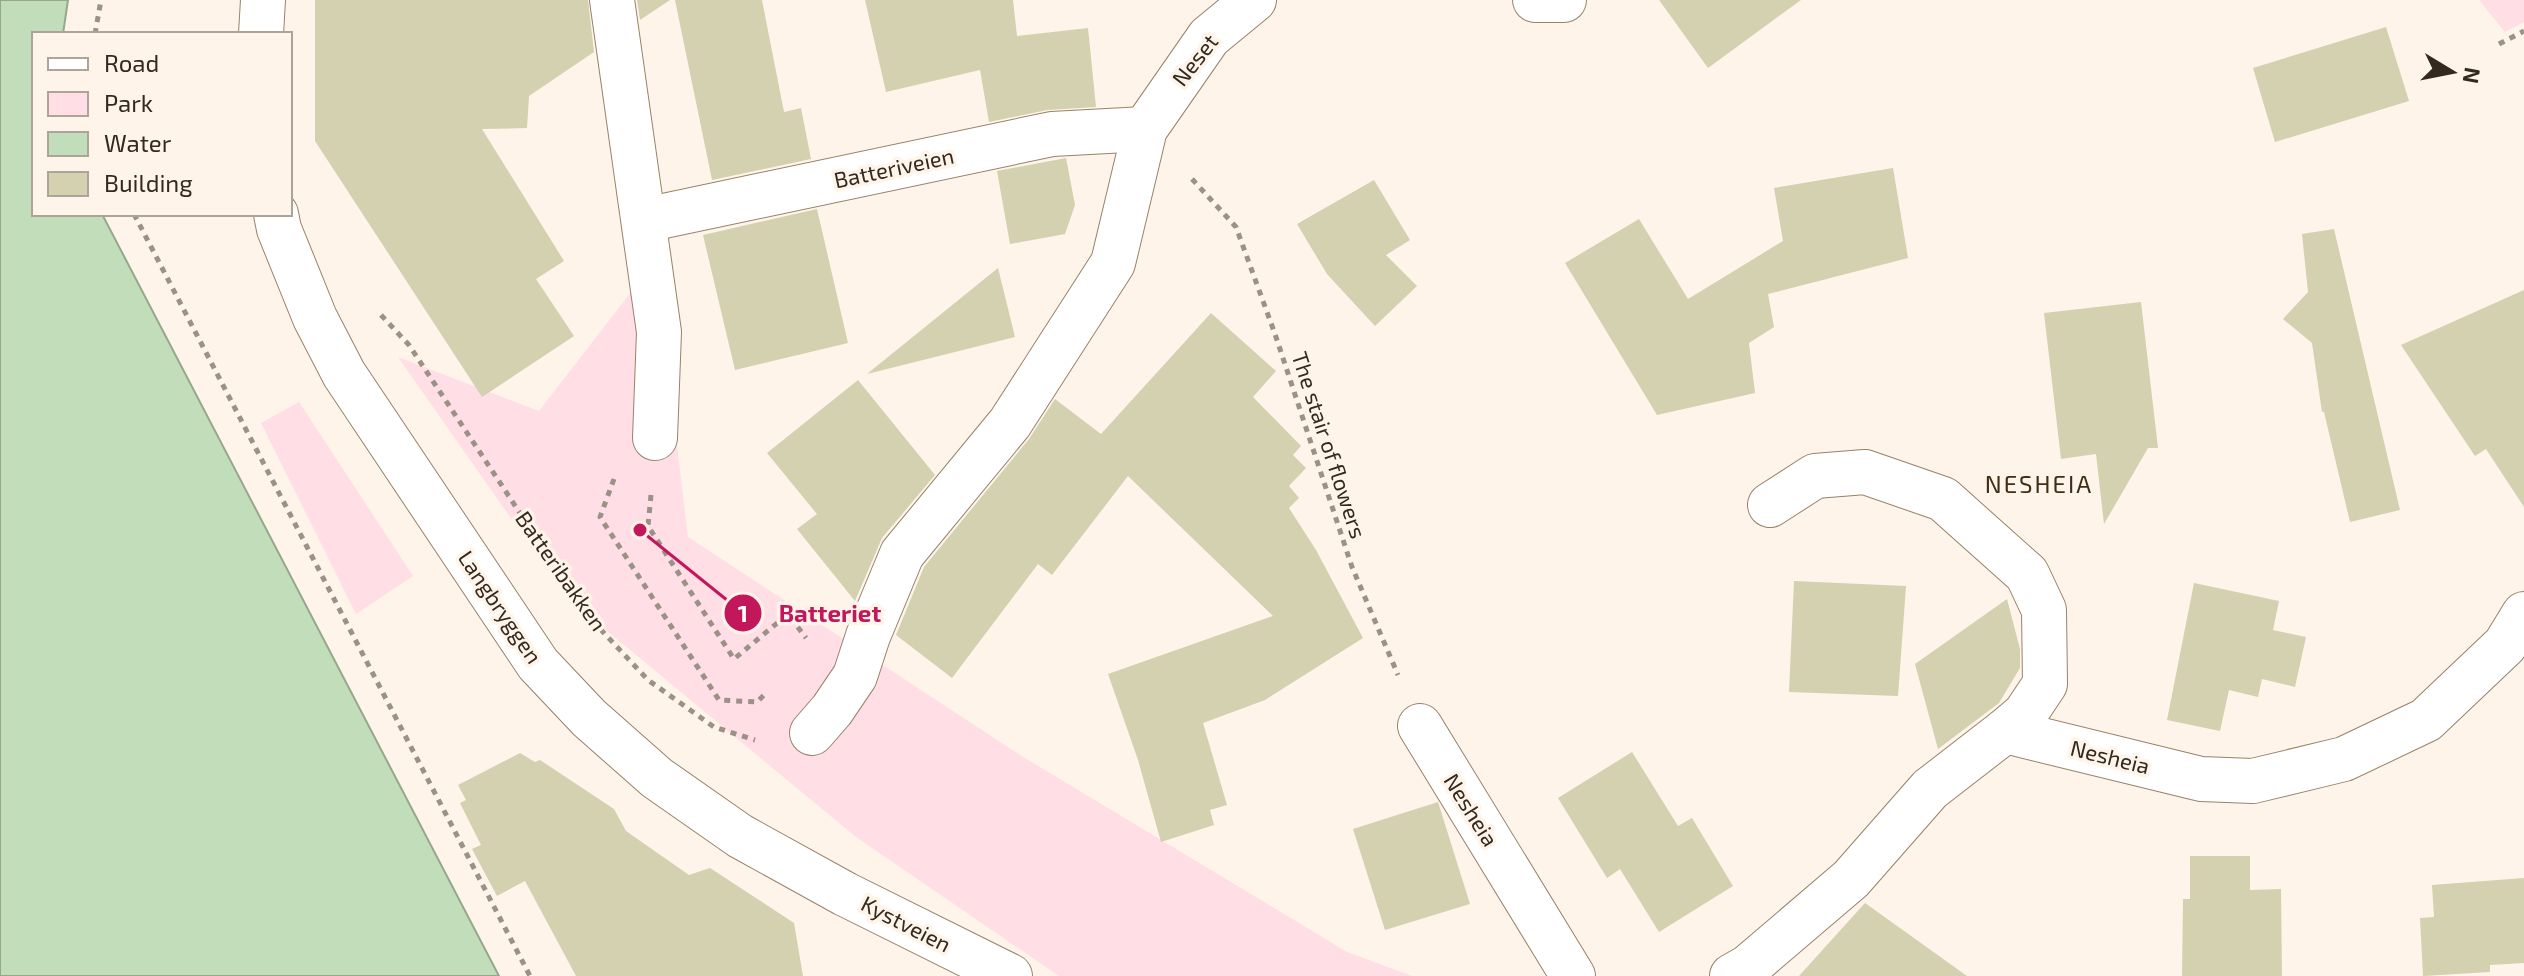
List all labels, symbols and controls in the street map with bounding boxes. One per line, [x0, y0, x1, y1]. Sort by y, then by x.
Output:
street label: Neset [1166, 28, 1223, 91]
legend [32, 32, 292, 216]
north arrow [2412, 32, 2492, 112]
text: Road [104, 48, 159, 77]
text: N [2458, 66, 2487, 86]
text: Park [104, 88, 153, 117]
text: Water [104, 128, 172, 157]
street label: Batteriveien [831, 142, 956, 192]
text: Building [104, 168, 193, 197]
street label: The stair of flowers [1288, 348, 1372, 541]
district label: NESHEIA [1985, 469, 2093, 498]
street label: Batteribakken [511, 506, 613, 635]
street label: Langbryggen [454, 545, 548, 668]
callout: Batteriet [723, 589, 897, 637]
text: 1 [738, 598, 748, 627]
text: Batteriet [779, 598, 881, 627]
street label: Nesheia [2068, 734, 2153, 778]
street label: Nesheia [1439, 768, 1504, 851]
street label: Kystveien [857, 890, 956, 957]

